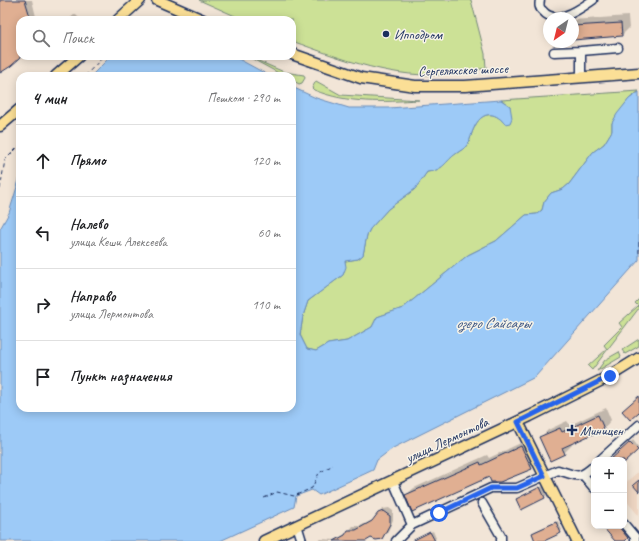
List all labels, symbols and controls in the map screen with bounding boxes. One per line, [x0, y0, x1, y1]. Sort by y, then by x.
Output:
north arrow [543, 12, 579, 48]
search box [16, 16, 296, 60]
place label: Ипподром [394, 26, 444, 43]
icon: search [30, 27, 52, 49]
text: Поиск [62, 29, 94, 48]
marker: Ипподром [381, 29, 391, 39]
street label: Сергеляхское шоссе [418, 60, 510, 80]
text: 4 мин [32, 88, 67, 109]
text: Пешком · 290 m [207, 90, 280, 106]
icon: ahead [32, 150, 54, 172]
text: Прямо [70, 151, 106, 170]
text: 120 m [252, 153, 280, 169]
text: Налево [70, 215, 108, 234]
icon: left [32, 222, 54, 244]
text: 60 m [258, 225, 280, 241]
text: улица Кеши Алексеева [70, 234, 167, 250]
text: Направо [70, 287, 116, 306]
icon: right [32, 294, 54, 316]
text: 110 m [252, 297, 280, 313]
text: улица Лермонтова [70, 306, 153, 322]
water label: озеро Сайсары [456, 314, 533, 333]
icon: arrive [32, 366, 54, 388]
text: Пункт назначения [70, 367, 172, 386]
route end [601, 367, 619, 385]
street label: улица Лермонтова [402, 413, 492, 467]
place label: Миницен [580, 422, 624, 439]
marker: Миницен [567, 425, 577, 435]
map controls [591, 457, 627, 529]
button: + [591, 457, 627, 493]
button: − [591, 493, 627, 529]
route start [430, 504, 448, 522]

